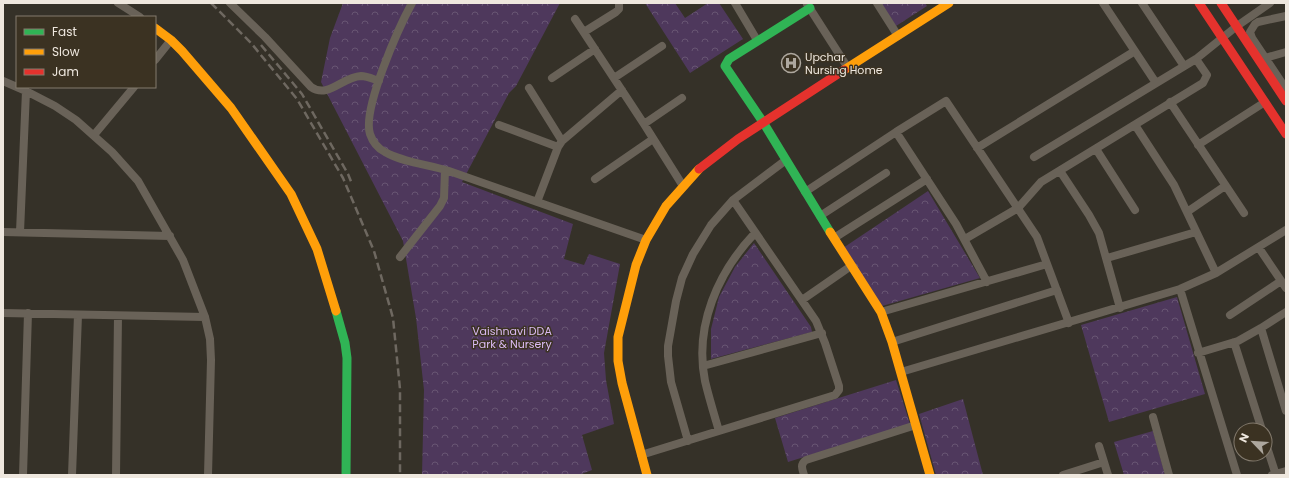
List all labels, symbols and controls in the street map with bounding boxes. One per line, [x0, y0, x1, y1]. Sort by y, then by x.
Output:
legend [16, 16, 156, 88]
text: Fast [52, 23, 77, 40]
text: Slow [52, 43, 80, 60]
place label: Upchar Nursing Home [805, 49, 883, 78]
hospital icon: Upchar Nursing Home [780, 52, 802, 74]
text: Jam [52, 63, 79, 80]
park label: Vaishnavi DDA Park & Nursery [472, 323, 552, 352]
north arrow [1233, 422, 1273, 462]
text: N [1235, 431, 1253, 445]

